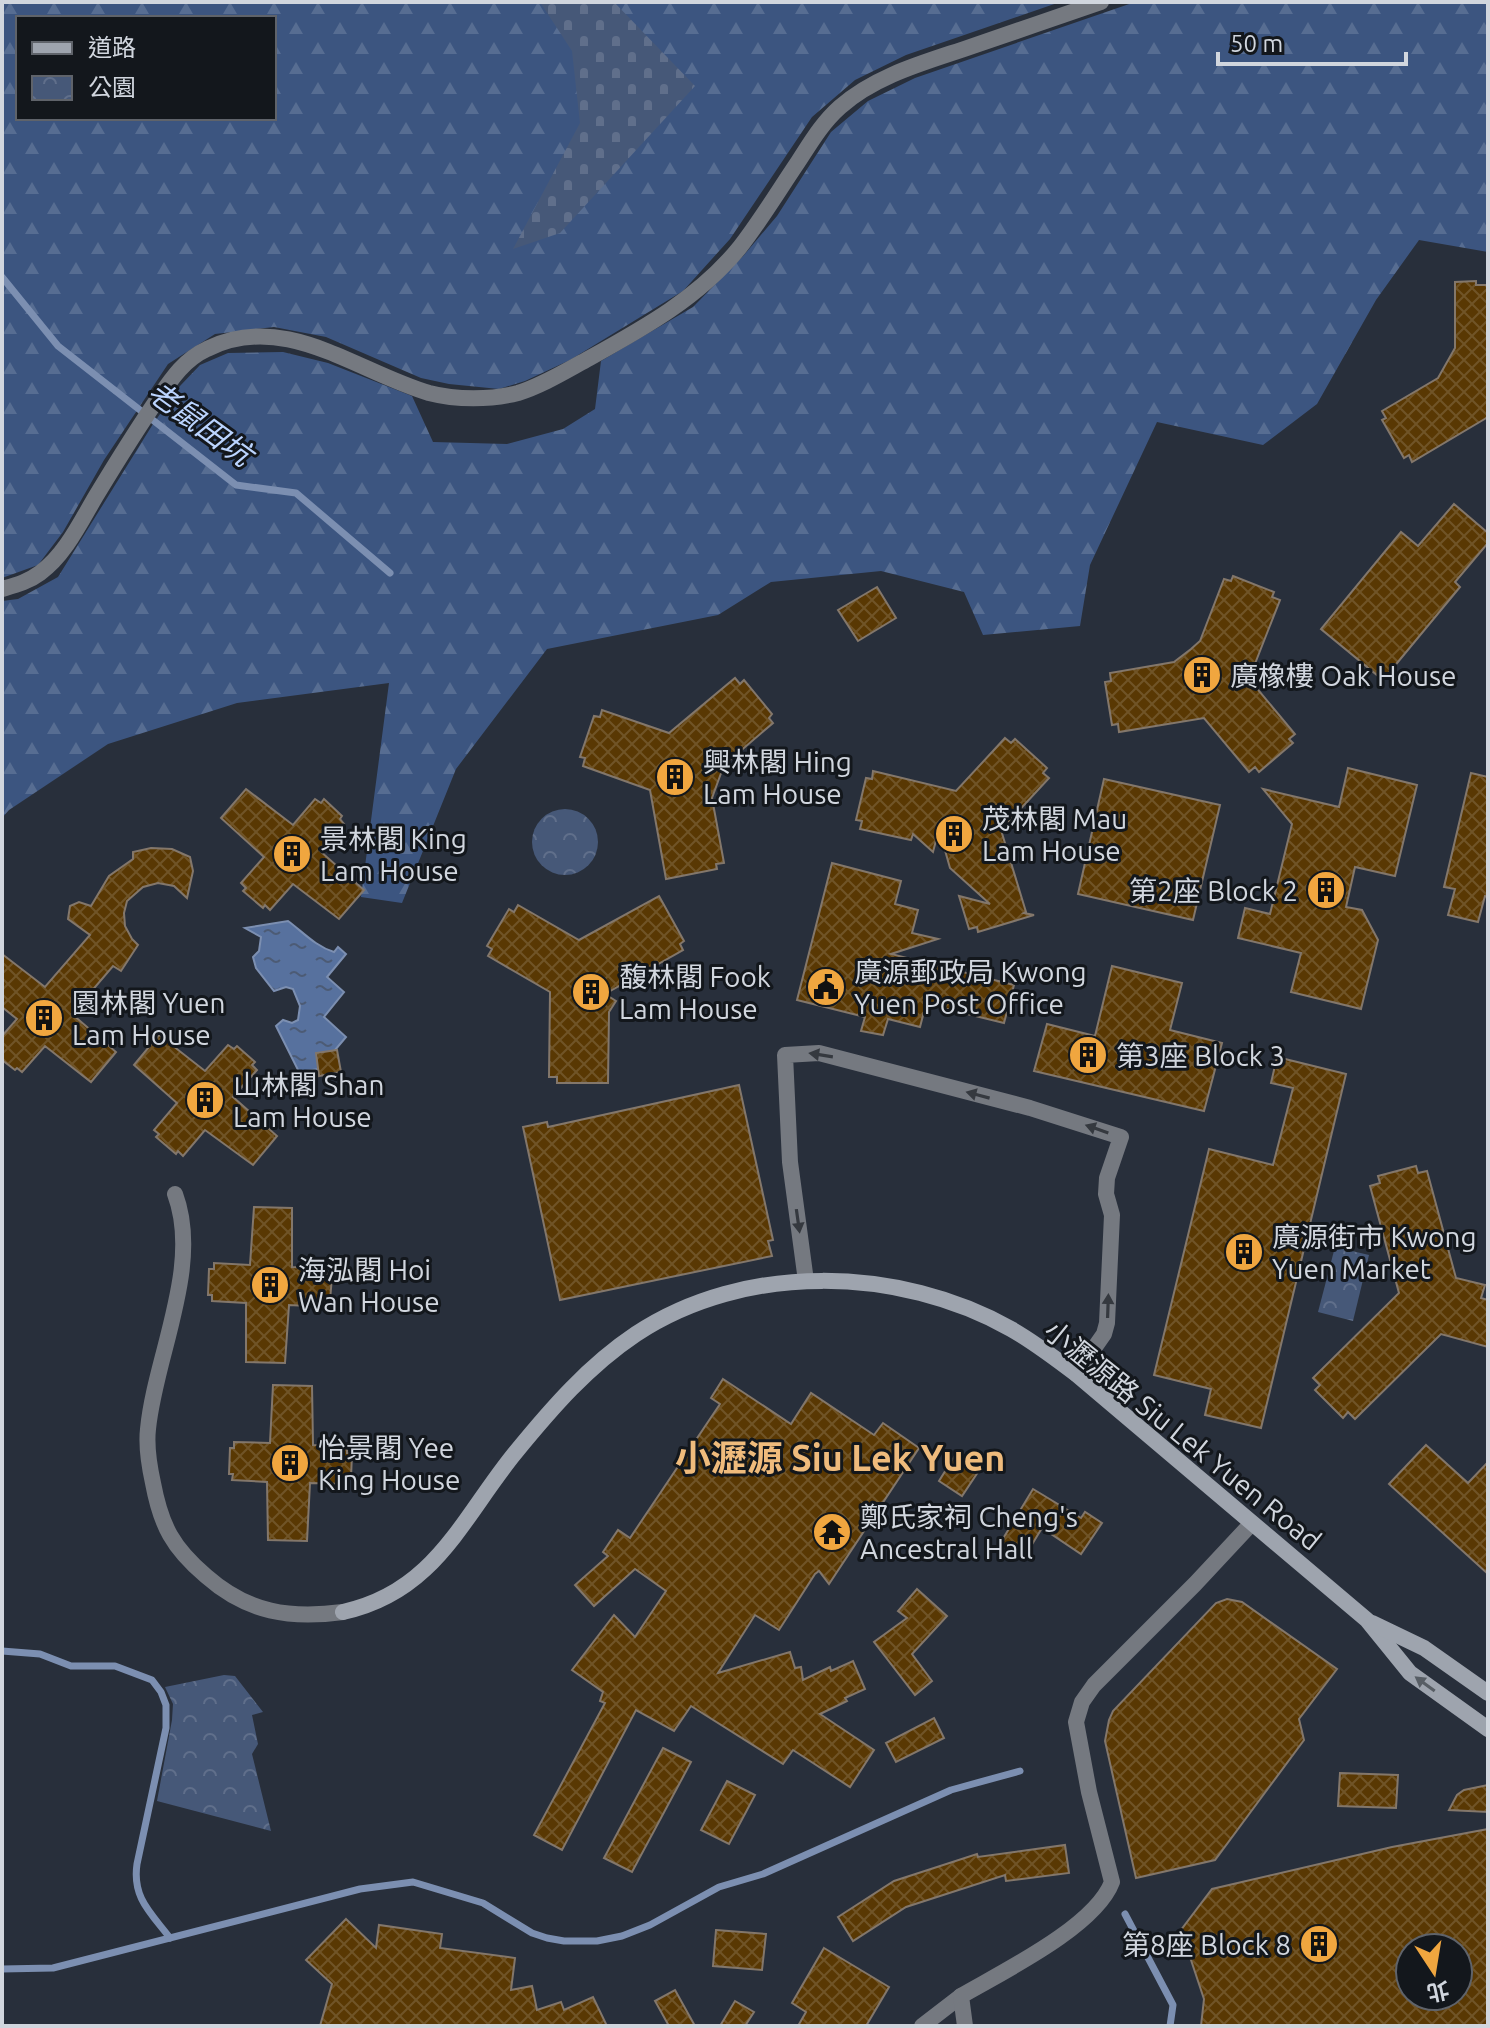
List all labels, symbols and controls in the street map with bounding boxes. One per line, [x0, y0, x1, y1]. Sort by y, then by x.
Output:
legend [16, 16, 276, 120]
scale bar [1218, 16, 1406, 66]
text: 50 m [1230, 30, 1283, 57]
text: 道路 [88, 34, 136, 61]
text: 公園 [88, 74, 136, 101]
water label: 老鼠田坑 [141, 374, 262, 474]
building icon: 廣橡樓 Oak House [1181, 654, 1223, 696]
place label: 廣橡樓 Oak House [1230, 660, 1457, 691]
place label: 興林閣 Hing Lam House [703, 746, 852, 809]
building icon: 興林閣 Hing Lam House [654, 756, 696, 798]
place label: 茂林閣 Mau Lam House [982, 803, 1127, 866]
building icon: 茂林閣 Mau Lam House [933, 813, 975, 855]
place label: 景林閣 King Lam House [320, 823, 467, 886]
building icon: 景林閣 King Lam House [271, 833, 313, 875]
building icon: 第2座 Block 2 [1305, 869, 1347, 911]
place label: 第2座 Block 2 [1129, 875, 1298, 906]
place label: 廣源郵政局 Kwong Yuen Post Office [854, 956, 1087, 1019]
place label: 馥林閣 Fook Lam House [619, 961, 771, 1024]
public building icon: 廣源郵政局 Kwong Yuen Post Office [805, 966, 847, 1008]
building icon: 馥林閣 Fook Lam House [570, 971, 612, 1013]
place label: 園林閣 Yuen Lam House [72, 987, 225, 1050]
building icon: 園林閣 Yuen Lam House [23, 997, 65, 1039]
building icon: 第3座 Block 3 [1067, 1034, 1109, 1076]
place label: 第3座 Block 3 [1116, 1040, 1285, 1071]
one-way arrow [808, 1048, 833, 1061]
place label: 山林閣 Shan Lam House [233, 1069, 384, 1132]
building icon: 山林閣 Shan Lam House [184, 1079, 226, 1121]
one-way arrow [965, 1088, 990, 1100]
one-way arrow [1085, 1123, 1109, 1135]
one-way arrow [792, 1209, 805, 1234]
place label: 廣源街市 Kwong Yuen Market [1272, 1221, 1477, 1284]
building icon: 廣源街市 Kwong Yuen Market [1223, 1231, 1265, 1273]
place label: 海泓閣 Hoi Wan House [298, 1254, 440, 1317]
building icon: 海泓閣 Hoi Wan House [249, 1264, 291, 1306]
one-way arrow [1102, 1293, 1115, 1318]
street label: 小瀝源路 Siu Lek Yuen Road [1039, 1314, 1327, 1556]
place label: 怡景閣 Yee King House [318, 1432, 460, 1495]
district label: 小瀝源 Siu Lek Yuen [675, 1437, 1005, 1478]
building icon: 怡景閣 Yee King House [269, 1442, 311, 1484]
place label: 鄭氏家祠 Cheng's Ancestral Hall [860, 1501, 1078, 1564]
temple icon: 鄭氏家祠 Cheng's Ancestral Hall [811, 1511, 853, 1553]
one-way arrow [1414, 1676, 1435, 1692]
building icon: 第8座 Block 8 [1298, 1923, 1340, 1965]
place label: 第8座 Block 8 [1122, 1929, 1291, 1960]
north arrow [1394, 1932, 1474, 2012]
text: 北 [1425, 1978, 1452, 2007]

